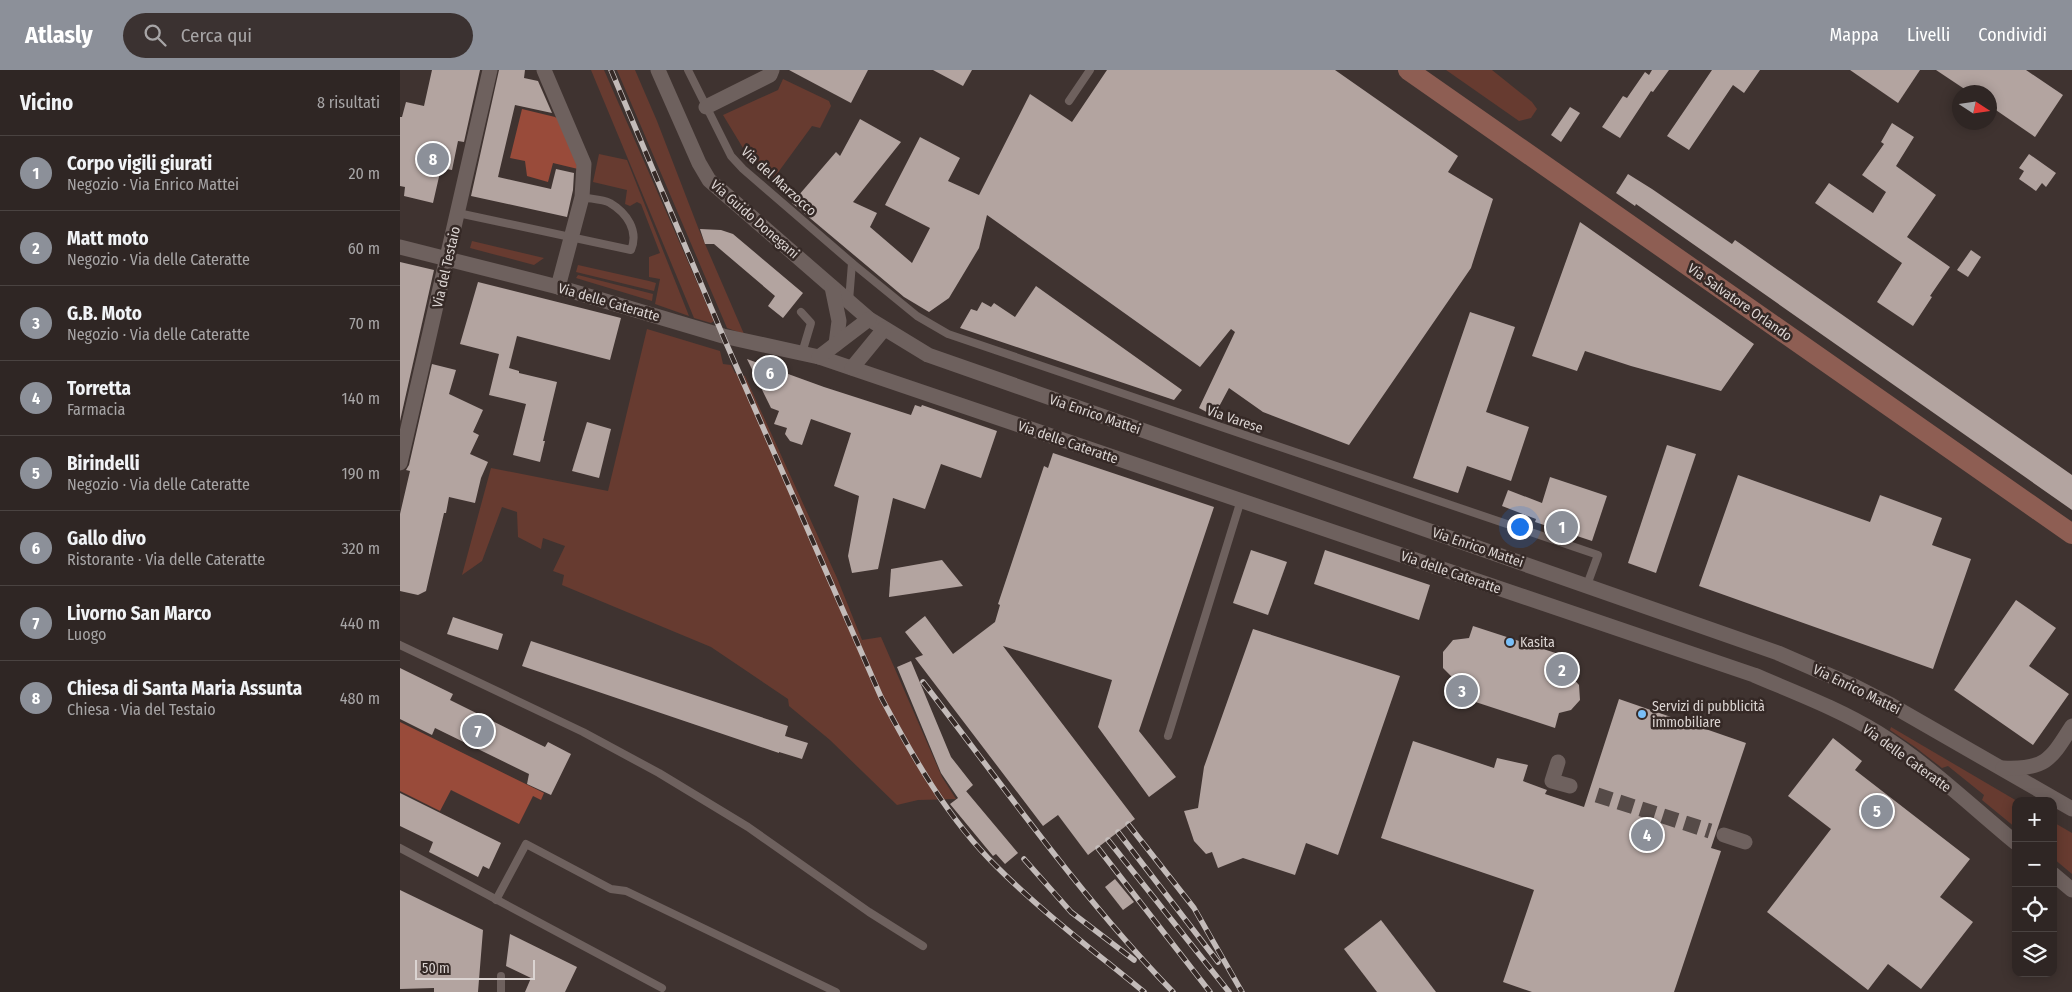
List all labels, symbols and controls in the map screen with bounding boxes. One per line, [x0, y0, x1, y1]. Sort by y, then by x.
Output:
search box [123, 13, 473, 58]
text: Atlasly [25, 21, 93, 49]
icon: search [141, 21, 169, 49]
text: Cerca qui [181, 24, 252, 47]
text: Mappa [1830, 24, 1879, 46]
text: Livelli [1907, 24, 1950, 46]
text: Condividi [1978, 24, 2047, 46]
north arrow [1952, 85, 1997, 130]
text: Vicino [20, 90, 73, 116]
text: 8 risultati [317, 93, 380, 112]
pin: 8 [417, 140, 449, 178]
street label: Via del Marzocco [738, 143, 820, 220]
text: Corpo vigili giurati [67, 152, 212, 175]
text: 1 [33, 164, 39, 183]
text: 20 m [349, 164, 380, 183]
text: Negozio · Via Enrico Mattei [67, 175, 239, 194]
street label: Via Guido Donegani [707, 176, 802, 262]
street label: Via del Testaio [429, 225, 464, 309]
text: Matt moto [67, 227, 149, 250]
text: 2 [32, 239, 40, 258]
text: 60 m [348, 239, 380, 258]
text: Negozio · Via delle Cateratte [67, 250, 250, 269]
street label: Via Salvatore Orlando [1684, 260, 1795, 345]
street label: Via delle Cateratte [556, 280, 662, 325]
text: G.B. Moto [67, 302, 142, 325]
text: 3 [32, 314, 40, 333]
text: 70 m [349, 314, 380, 333]
text: Negozio · Via delle Cateratte [67, 325, 250, 344]
pin: 6 [754, 354, 786, 392]
text: Torretta [67, 377, 131, 400]
text: 4 [32, 389, 40, 408]
text: 140 m [342, 389, 380, 408]
street label: Via Enrico Mattei [1047, 391, 1143, 438]
text: Farmacia [67, 400, 125, 419]
street label: Via Varese [1204, 402, 1265, 437]
street label: Via delle Cateratte [1015, 417, 1120, 468]
text: Birindelli [67, 452, 140, 475]
text: 5 [32, 464, 40, 483]
text: 190 m [342, 464, 380, 483]
text: Negozio · Via delle Cateratte [67, 475, 250, 494]
pin: 1 [1546, 508, 1578, 546]
your location [1507, 514, 1533, 540]
street label: Via Enrico Mattei [1430, 524, 1526, 571]
text: Gallo divo [67, 527, 146, 550]
text: 6 [32, 539, 40, 558]
text: 320 m [341, 539, 380, 558]
street label: Via delle Cateratte [1398, 547, 1503, 598]
text: Ristorante · Via delle Cateratte [67, 550, 265, 569]
text: Livorno San Marco [67, 602, 212, 625]
text: 7 [33, 614, 39, 633]
text: 440 m [340, 614, 380, 633]
text: Luogo [67, 625, 106, 644]
place label: Kasita [1520, 634, 1555, 651]
marker: Kasita [1504, 636, 1516, 648]
pin: 2 [1546, 651, 1578, 689]
street label: Via Enrico Mattei [1810, 661, 1903, 718]
pin: 3 [1446, 672, 1478, 710]
text: Chiesa di Santa Maria Assunta [67, 677, 302, 700]
text: 8 [32, 689, 40, 708]
text: 480 m [340, 689, 380, 708]
place label: Servizi di pubblicità immobiliare [1652, 698, 1765, 731]
text: Chiesa · Via del Testaio [67, 700, 216, 719]
marker: Servizi di pubblicità immobiliare [1636, 708, 1648, 720]
pin: 7 [462, 712, 494, 750]
street label: Via delle Cateratte [1859, 721, 1954, 796]
pin: 5 [1861, 792, 1893, 830]
map controls [2012, 797, 2057, 977]
button: + [2012, 797, 2057, 842]
pin: 4 [1631, 816, 1663, 854]
button: − [2012, 842, 2057, 887]
button: locate [2012, 887, 2057, 932]
button: layers [2012, 932, 2057, 977]
scale bar [415, 957, 535, 980]
text: 50 m [422, 960, 450, 977]

